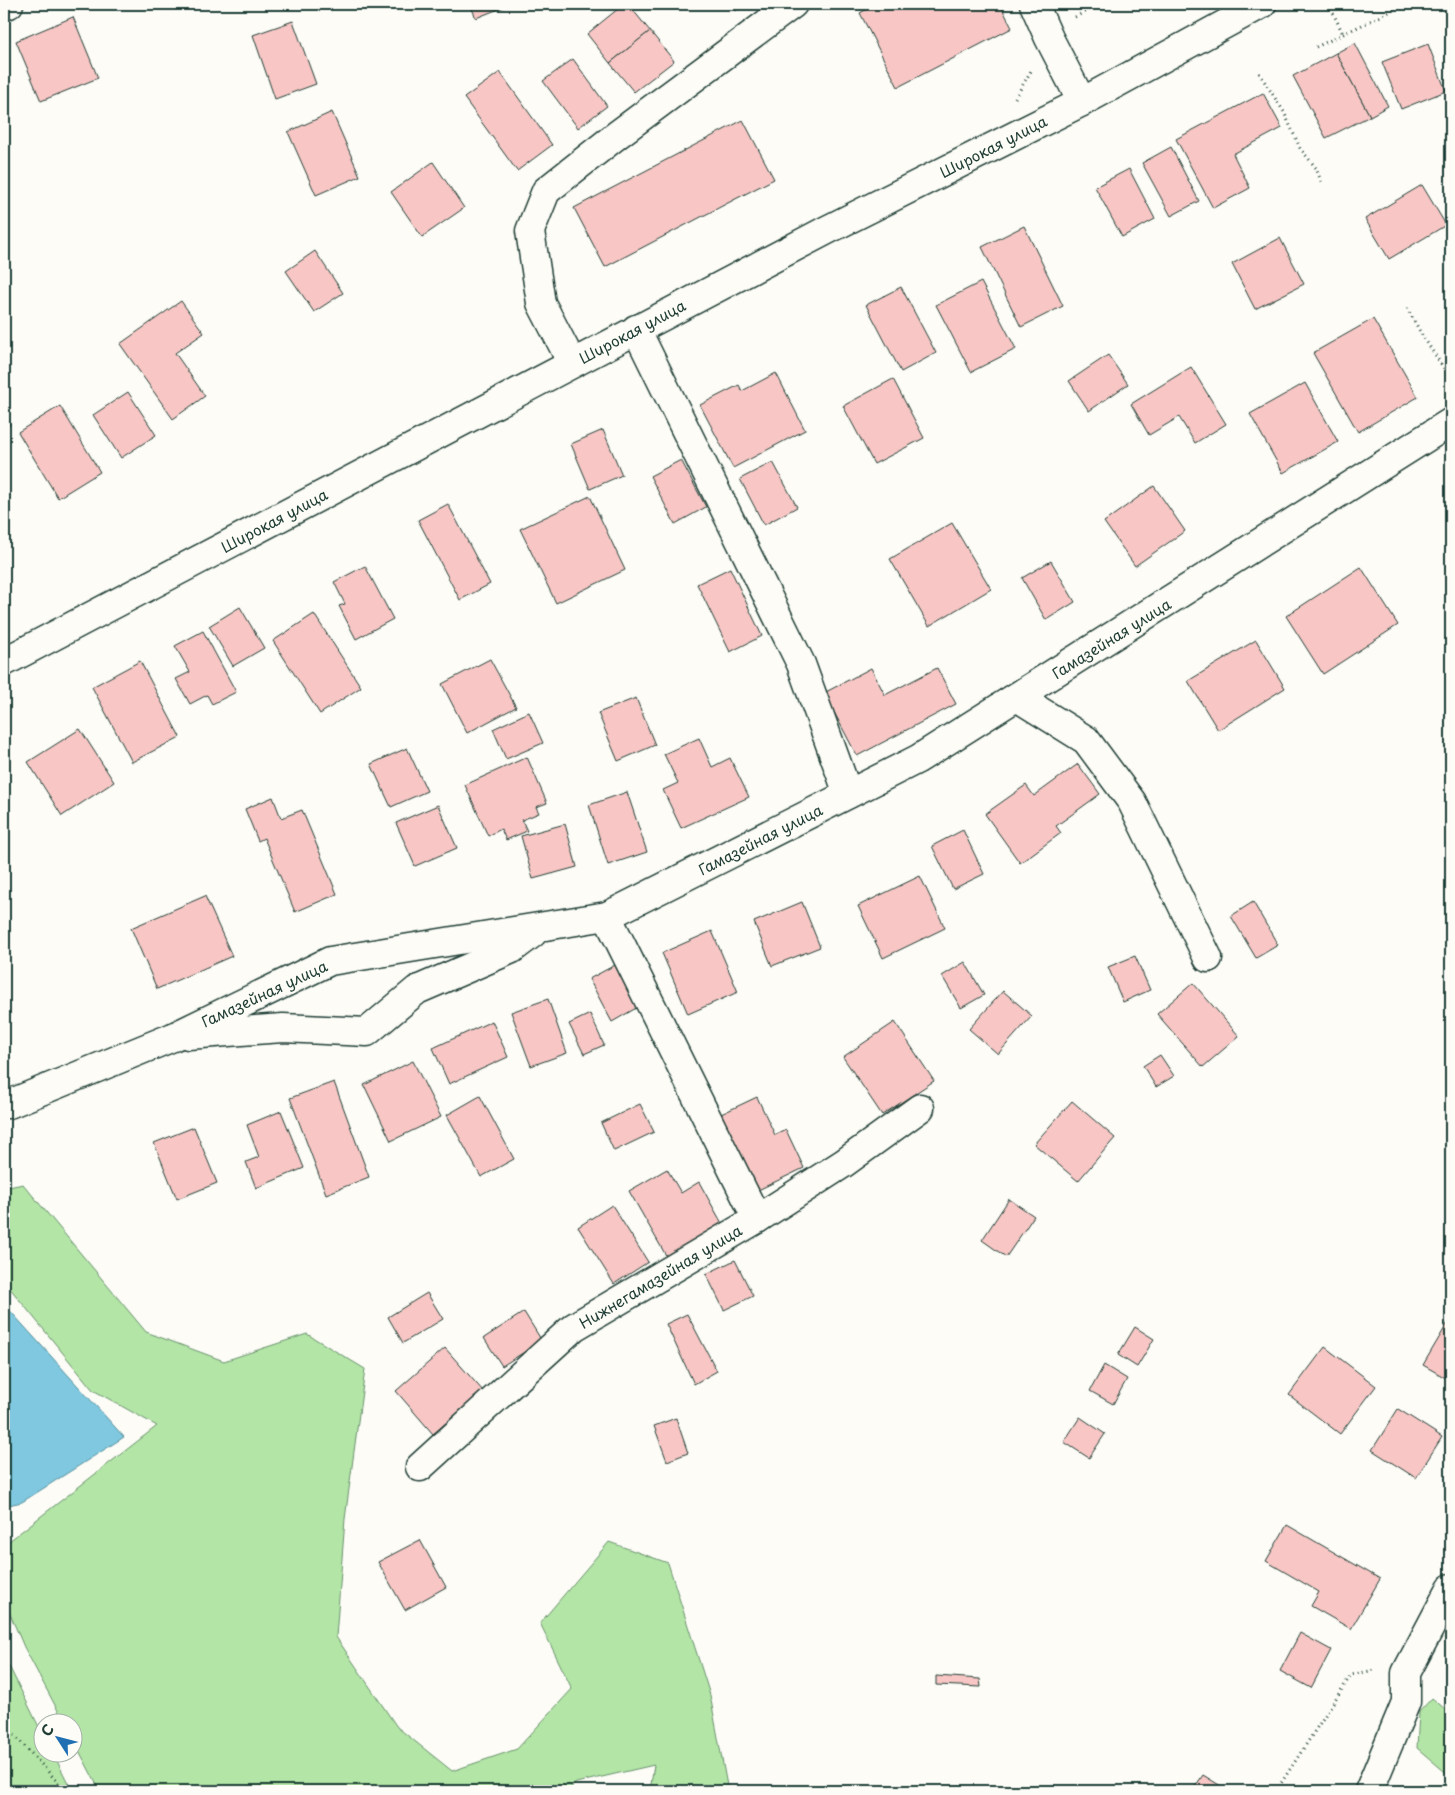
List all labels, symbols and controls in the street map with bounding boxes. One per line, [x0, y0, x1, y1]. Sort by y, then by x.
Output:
street label: Широкая улица [935, 109, 1051, 183]
street label: Широкая улица [575, 293, 690, 369]
street label: Широкая улица [217, 482, 332, 558]
street label: Гамазейная улица [1047, 592, 1176, 684]
street label: Гамазейная улица [694, 797, 827, 880]
street label: Гамазейная улица [197, 953, 331, 1032]
street label: Нижнегамазейная улица [574, 1218, 746, 1334]
north arrow [32, 1712, 82, 1762]
text: С [35, 1720, 59, 1740]

